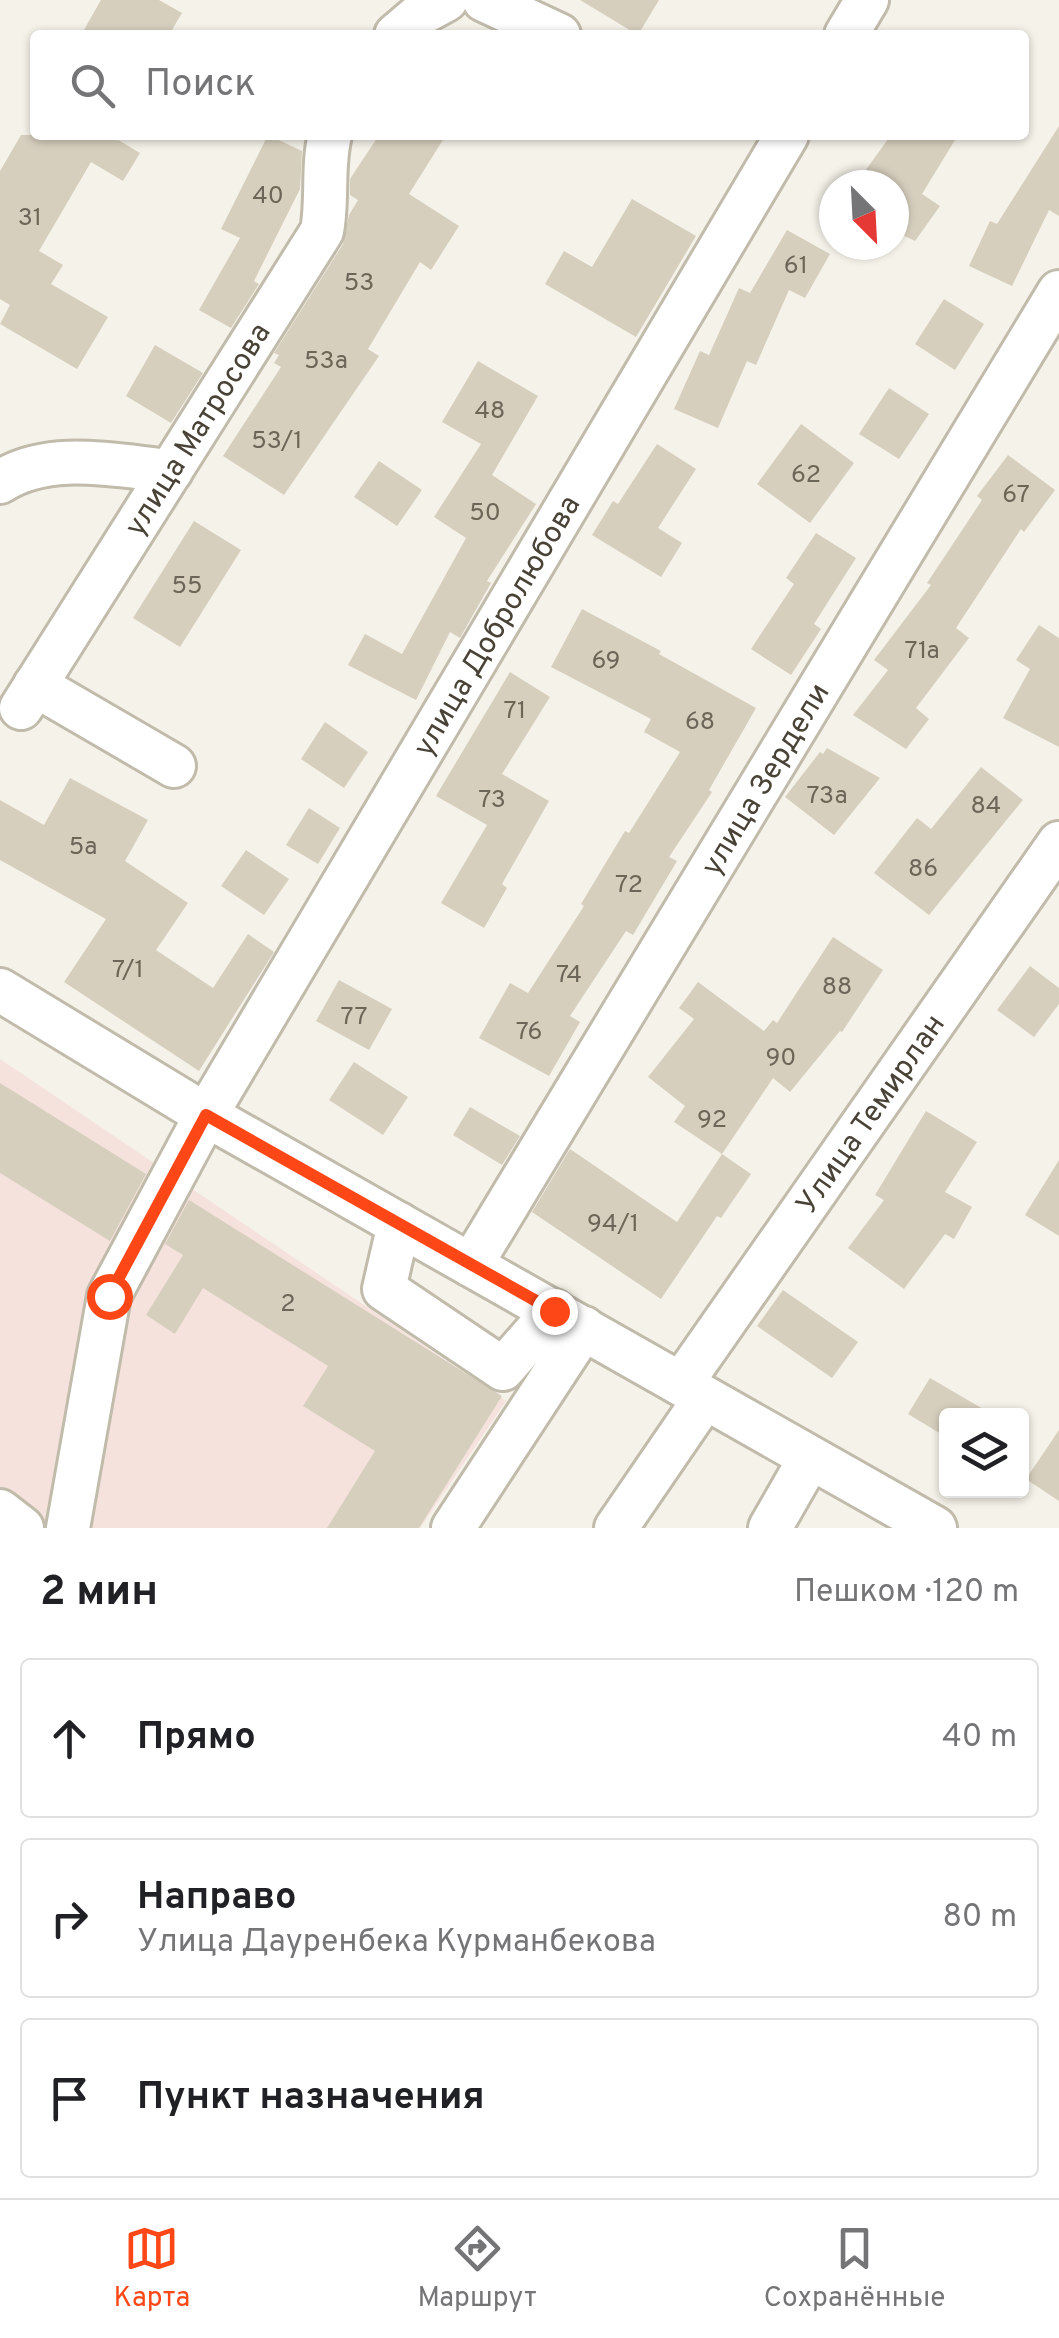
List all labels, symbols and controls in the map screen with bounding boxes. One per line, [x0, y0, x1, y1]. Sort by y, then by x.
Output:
search box [30, 30, 1029, 140]
icon: search [65, 58, 120, 113]
text: Поиск [145, 61, 256, 110]
north arrow [819, 170, 909, 260]
house number: 40 [252, 181, 284, 213]
house number: 31 [18, 203, 42, 235]
house number: 61 [784, 251, 808, 283]
house number: 53 [344, 268, 374, 300]
street label: улица Матросова [118, 317, 280, 544]
house number: 53а [304, 346, 348, 378]
house number: 48 [475, 396, 505, 428]
house number: 53/1 [251, 426, 303, 458]
house number: 62 [791, 460, 821, 492]
house number: 67 [1002, 480, 1030, 512]
street label: улица Добролюбова [407, 489, 590, 764]
house number: 50 [469, 498, 501, 530]
house number: 55 [171, 571, 203, 603]
house number: 71а [904, 636, 940, 668]
house number: 69 [592, 646, 620, 678]
street label: улица Зердели [695, 677, 839, 883]
house number: 71 [504, 696, 526, 728]
house number: 68 [685, 707, 715, 739]
house number: 73а [806, 781, 848, 813]
house number: 73 [478, 785, 506, 817]
house number: 84 [971, 791, 1001, 823]
house number: 5а [69, 832, 97, 864]
house number: 86 [908, 854, 938, 886]
house number: 72 [615, 870, 643, 902]
house number: 7/1 [112, 955, 144, 987]
house number: 74 [556, 960, 582, 992]
house number: 88 [822, 972, 852, 1004]
house number: 77 [341, 1002, 367, 1034]
street label: Улица Темирлан [790, 1008, 955, 1222]
house number: 76 [516, 1017, 542, 1049]
house number: 90 [766, 1043, 796, 1075]
house number: 92 [697, 1105, 727, 1137]
house number: 94/1 [587, 1209, 639, 1241]
route start [87, 1274, 133, 1320]
house number: 2 [280, 1289, 296, 1321]
route end [532, 1289, 578, 1335]
map controls [939, 1408, 1029, 1498]
button: layers [939, 1408, 1029, 1498]
text: 2 мин [40, 1567, 158, 1620]
text: Пешком · 120 m [794, 1573, 1019, 1613]
icon: ahead [42, 1711, 97, 1766]
text: Прямо [137, 1714, 256, 1763]
text: 40 m [942, 1718, 1017, 1758]
text: Направо [137, 1874, 297, 1923]
icon: right [42, 1891, 97, 1946]
text: 80 m [943, 1898, 1017, 1938]
text: Улица Дауренбека Курманбекова [137, 1923, 656, 1963]
icon: arrive [42, 2071, 97, 2126]
text: Пункт назначения [137, 2074, 485, 2123]
tab: Карта [114, 2221, 190, 2317]
tab: Маршрут [417, 2221, 537, 2317]
tab: Сохранённые [764, 2221, 945, 2317]

